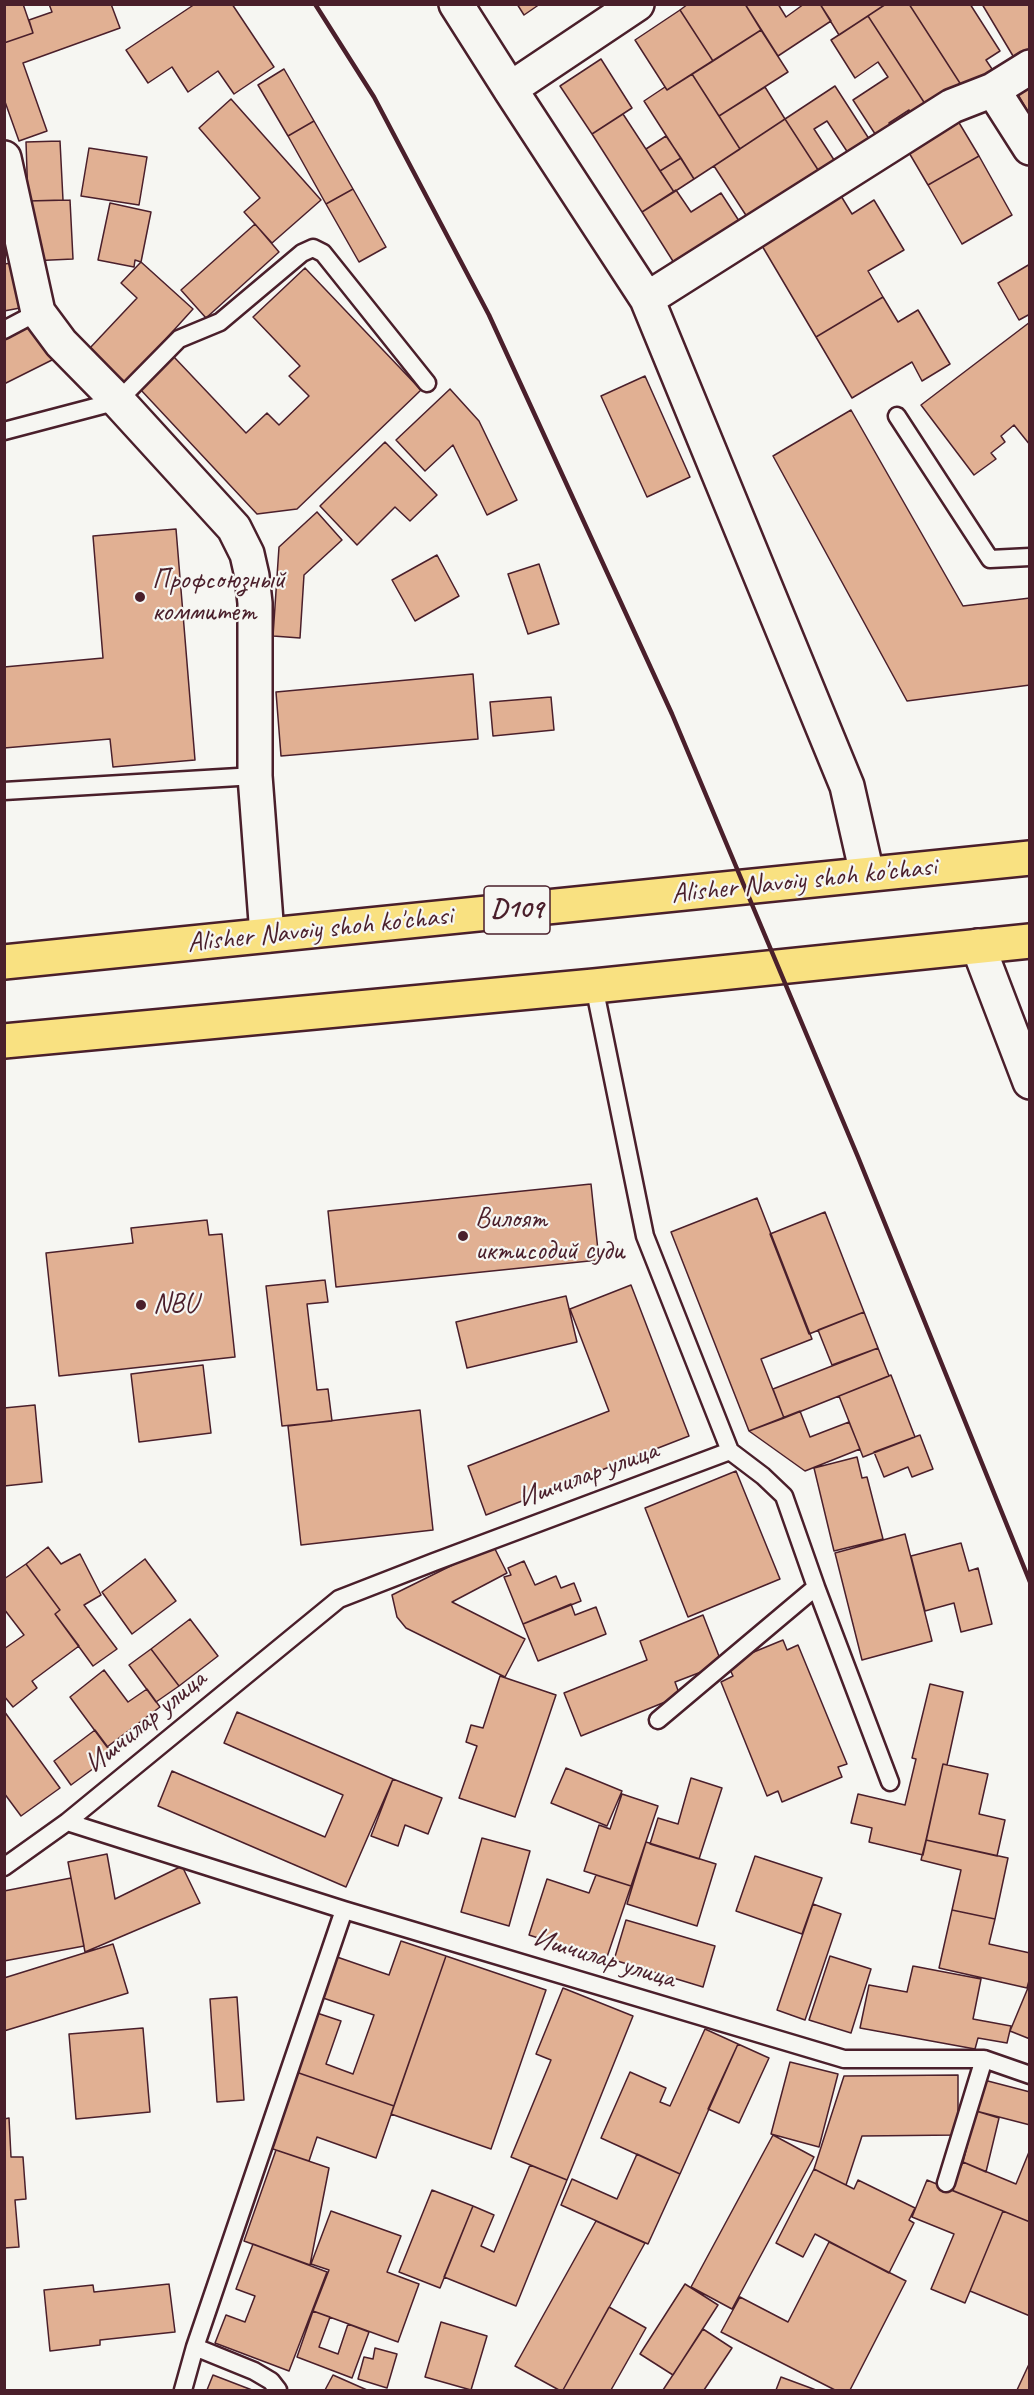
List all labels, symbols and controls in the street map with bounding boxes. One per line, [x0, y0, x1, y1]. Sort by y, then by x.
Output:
place label: Профсоюзный коммитет [152, 564, 285, 630]
marker: Профсоюзный коммитет [133, 590, 147, 604]
street label: Alisher Navoiy shoh ko'chasi [670, 850, 938, 912]
road number: D109 [484, 886, 550, 934]
street label: Alisher Navoiy shoh ko'chasi [186, 899, 454, 961]
place label: Вилоят иктисодий суди [475, 1203, 624, 1269]
marker: Вилоят иктисодий суди [456, 1229, 470, 1243]
place label: NBU [153, 1288, 198, 1322]
marker: NBU [134, 1298, 148, 1312]
street label: Ишчилар улица [513, 1434, 663, 1516]
street label: Ишчилар улица [79, 1663, 213, 1781]
street label: Ишчилар улица [529, 1922, 679, 1996]

